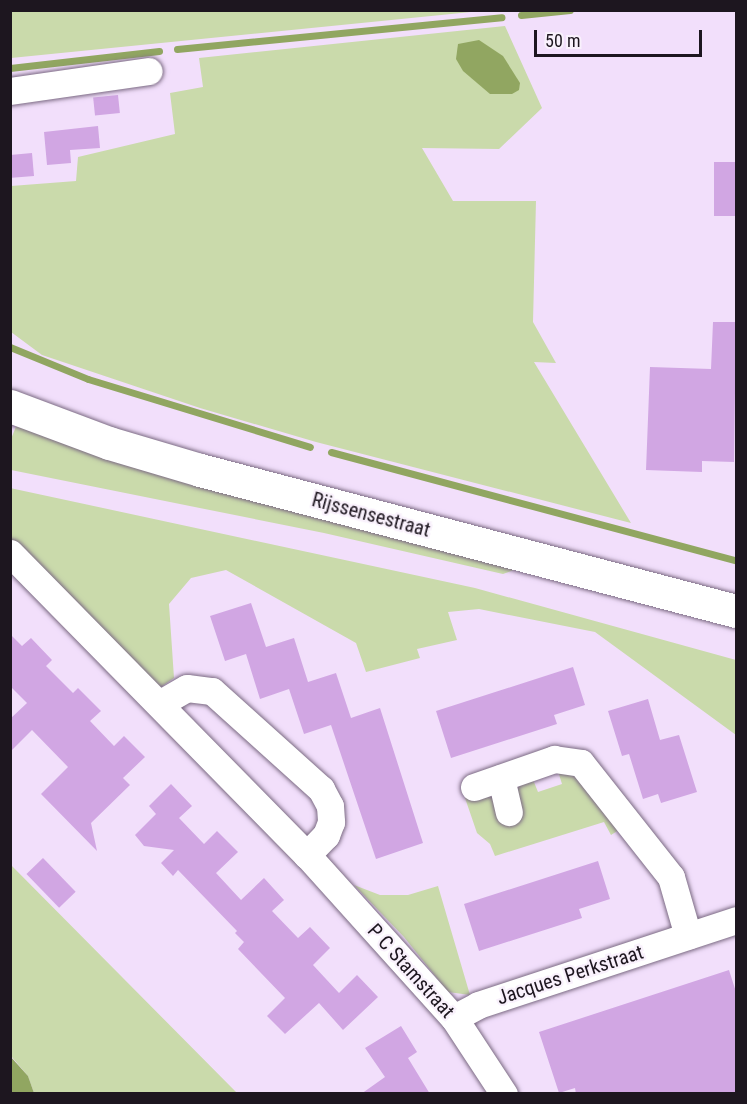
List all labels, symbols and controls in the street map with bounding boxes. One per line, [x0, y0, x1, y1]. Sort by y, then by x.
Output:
scale bar [537, 18, 705, 56]
text: 50 m [545, 30, 580, 51]
street label: Rijssensestraat [309, 488, 433, 542]
street label: P C Stamstraat [362, 919, 460, 1023]
street label: Jacques Perkstraat [494, 940, 646, 1010]

